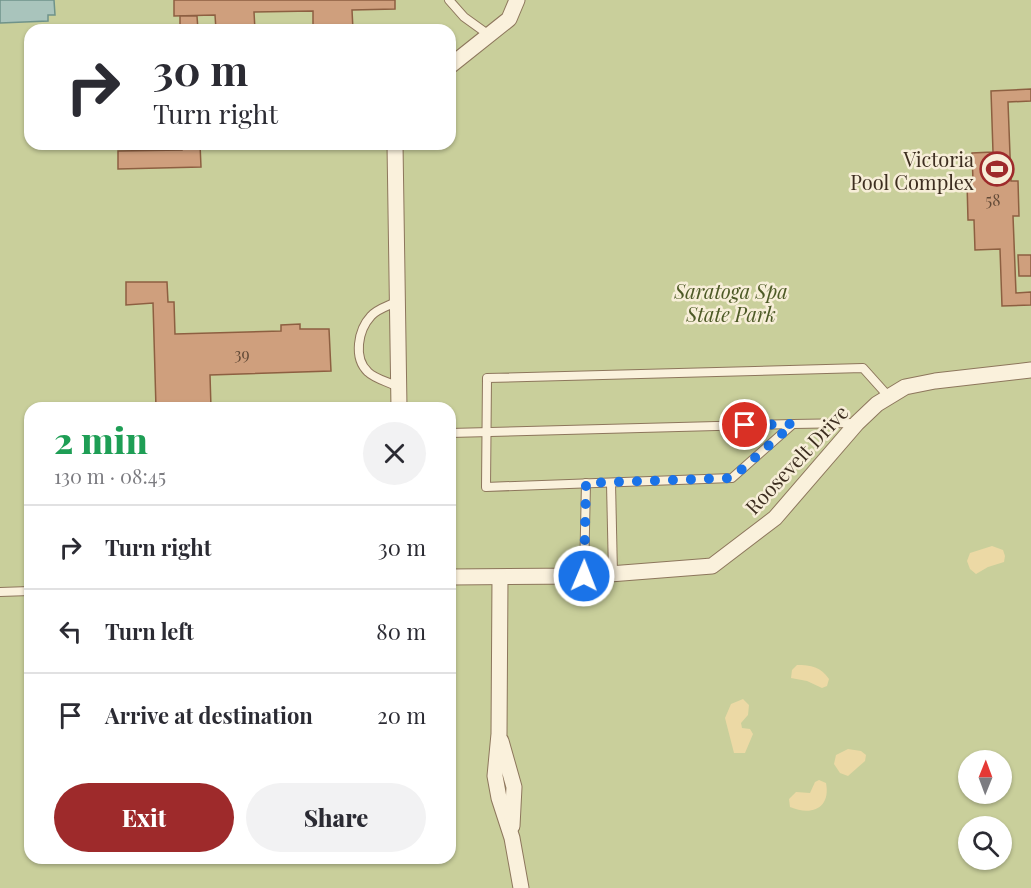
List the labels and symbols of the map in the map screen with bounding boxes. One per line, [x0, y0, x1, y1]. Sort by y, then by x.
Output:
place label: Victoria Pool Complex [850, 145, 975, 195]
sports icon: Victoria Pool Complex [979, 151, 1015, 187]
house number: 58 [986, 189, 1000, 210]
park label: Saratoga Spa State Park [673, 277, 788, 327]
house number: 39 [234, 343, 250, 364]
pin [719, 399, 770, 450]
street label: Roosevelt Drive [738, 399, 854, 519]
position arrow [552, 544, 616, 608]
north arrow [958, 750, 1012, 804]

